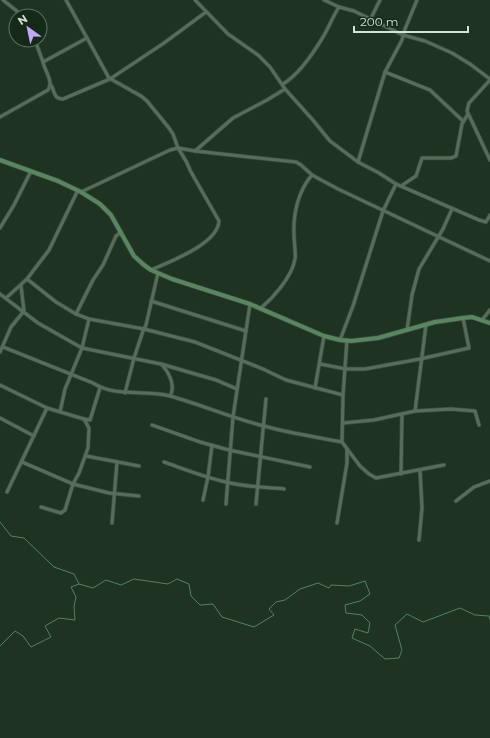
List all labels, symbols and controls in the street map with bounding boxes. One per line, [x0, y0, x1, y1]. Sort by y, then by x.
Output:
north arrow [8, 8, 48, 48]
scale bar [354, 8, 468, 34]
text: N [15, 11, 30, 28]
text: 200 m [360, 14, 399, 29]

